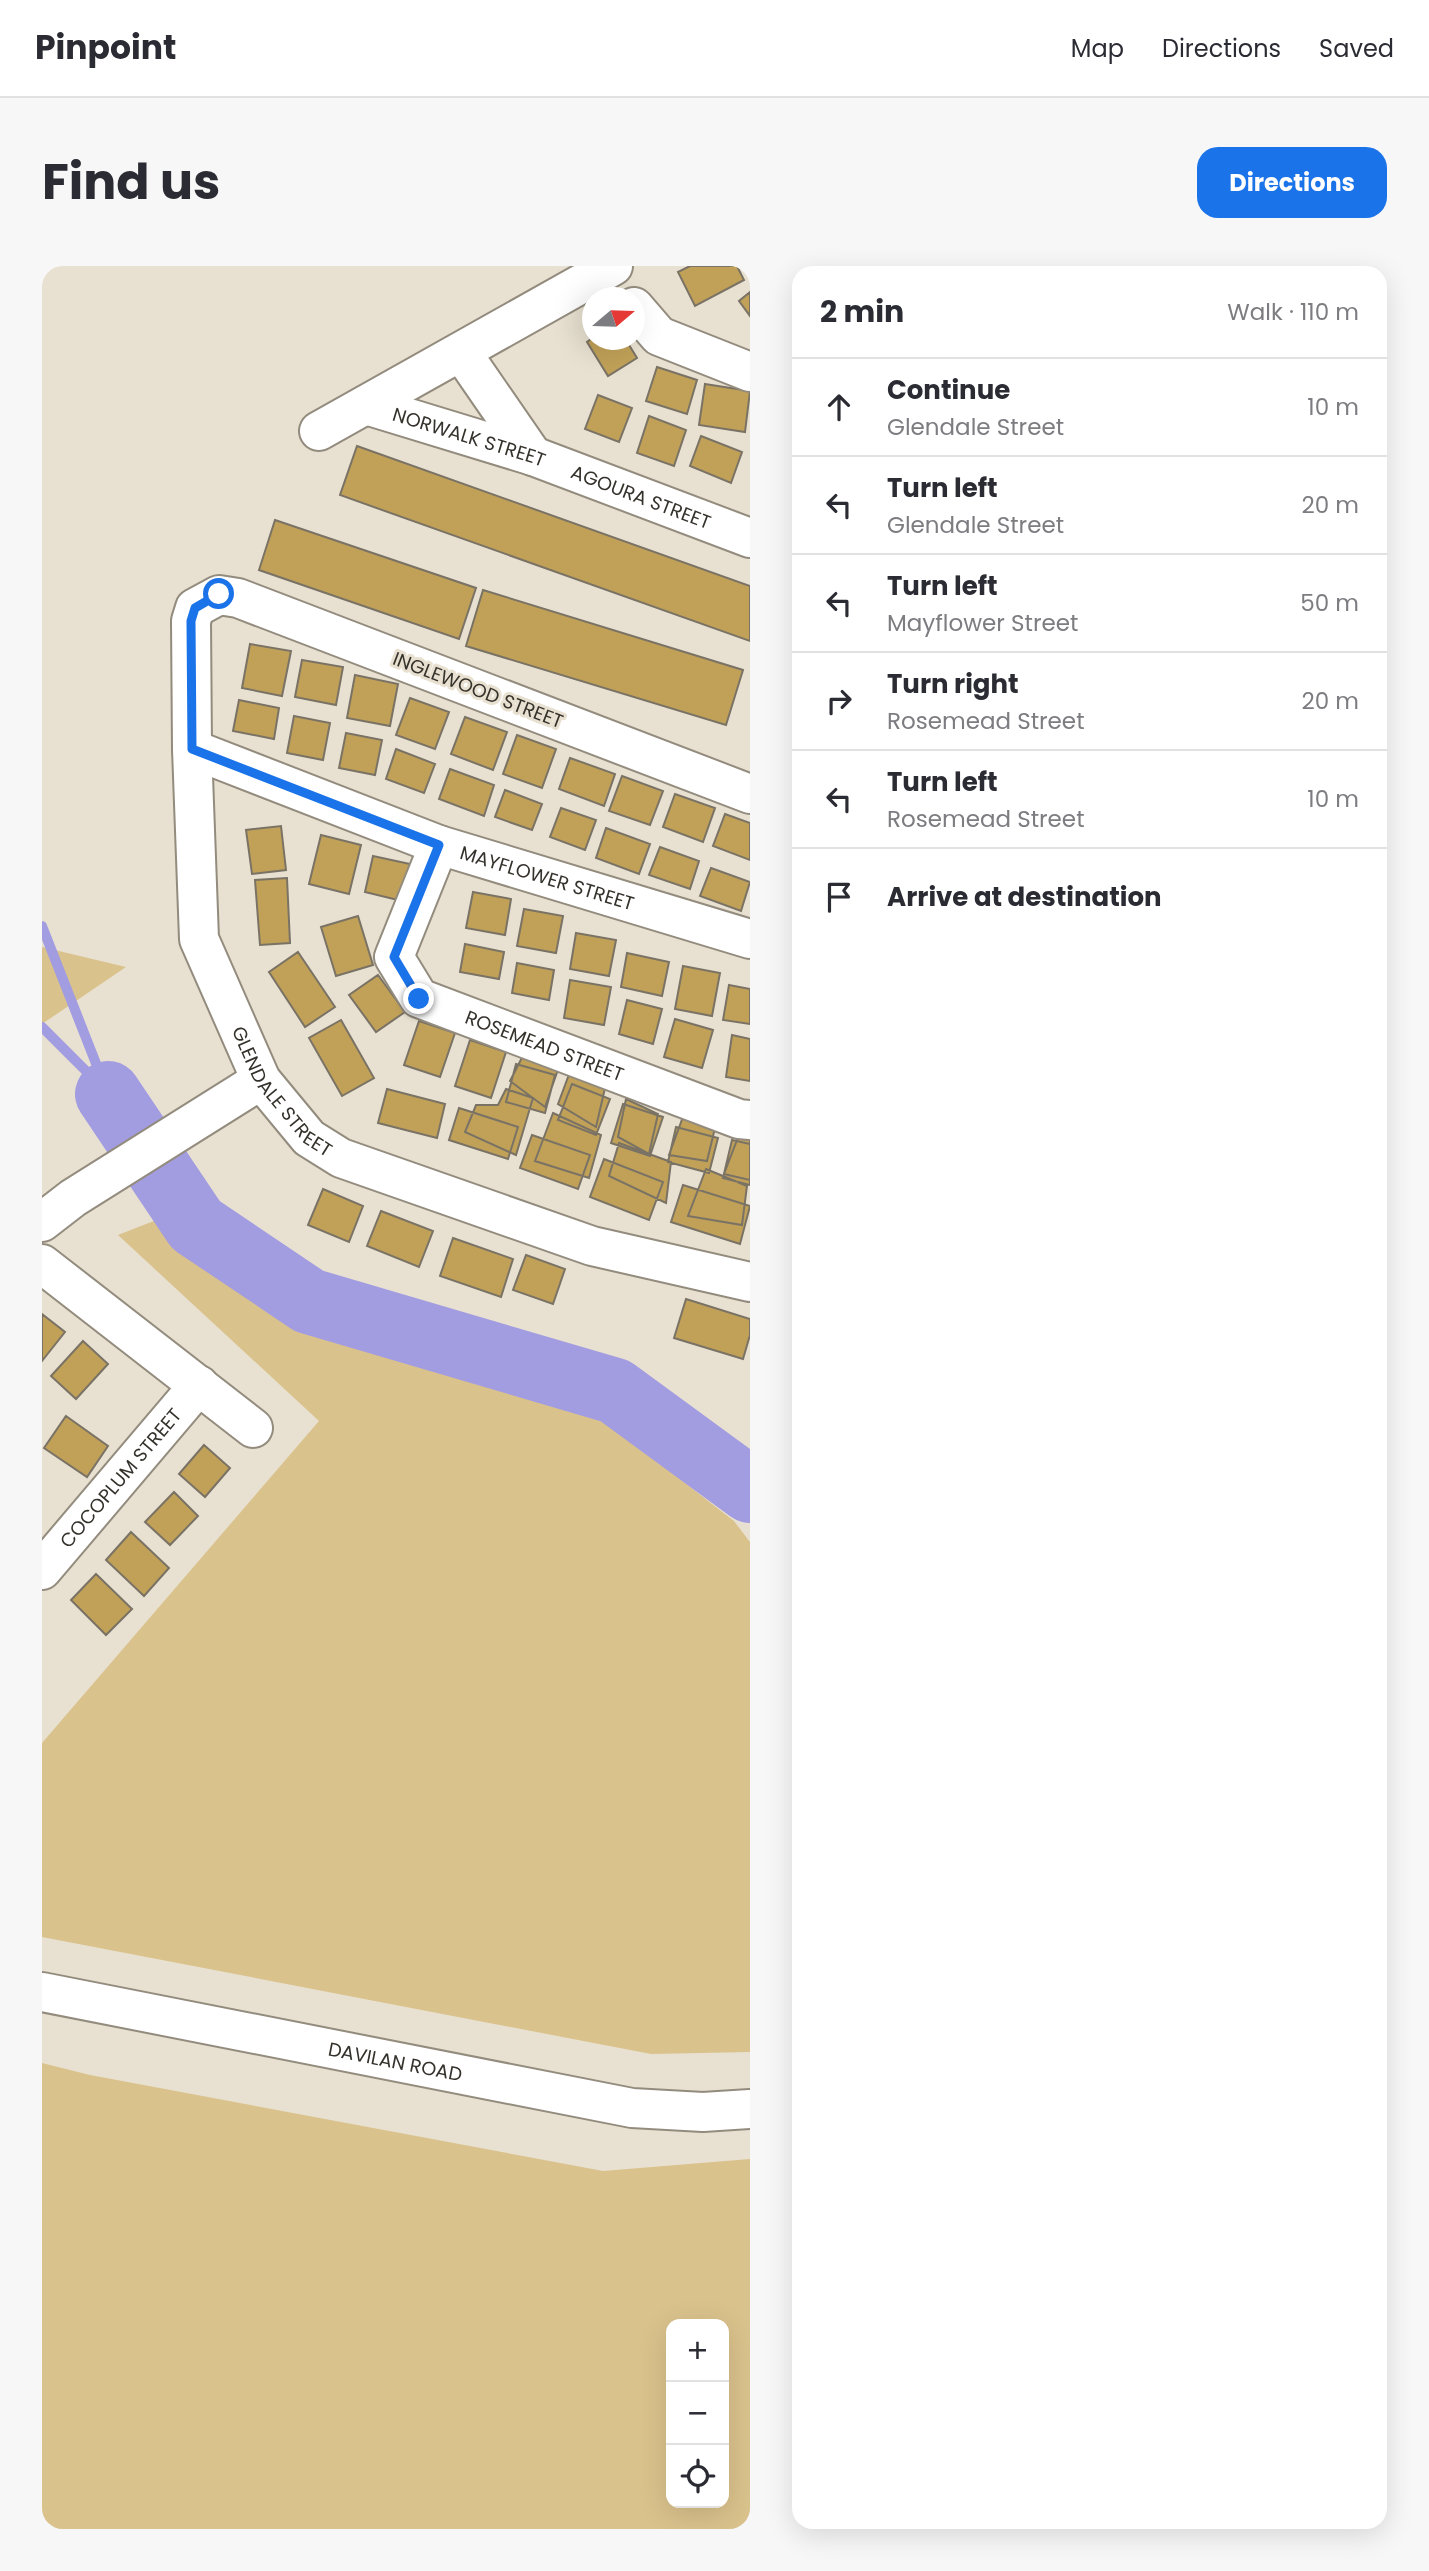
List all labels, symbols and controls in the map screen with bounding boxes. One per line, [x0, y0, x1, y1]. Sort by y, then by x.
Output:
text: Pinpoint [35, 24, 176, 71]
text: Map [1071, 32, 1124, 65]
text: Directions [1162, 32, 1281, 65]
text: Saved [1319, 32, 1394, 65]
button: Directions [1197, 147, 1387, 218]
text: Find us [42, 148, 220, 216]
north arrow [582, 287, 645, 350]
text: 2 min [820, 290, 904, 333]
text: Walk · 110 m [1227, 296, 1359, 328]
text: Continue [887, 372, 1010, 408]
icon: ahead [820, 388, 858, 426]
text: 10 m [1307, 391, 1359, 423]
street label: NORWALK STREET [389, 400, 550, 473]
text: Glendale Street [887, 411, 1064, 443]
street label: AGOURA STREET [567, 458, 715, 536]
text: Turn left [887, 470, 998, 506]
icon: left [820, 486, 858, 524]
text: 20 m [1301, 489, 1359, 521]
text: Glendale Street [887, 509, 1064, 541]
text: Turn left [887, 568, 998, 604]
route start [203, 578, 234, 609]
icon: left [820, 584, 858, 622]
text: 50 m [1300, 587, 1359, 619]
text: Mayflower Street [887, 607, 1078, 639]
street label: INGLEWOOD STREET [389, 645, 567, 735]
text: Turn right [887, 666, 1019, 702]
icon: right [820, 682, 858, 720]
text: 20 m [1301, 685, 1359, 717]
text: Rosemead Street [887, 705, 1085, 737]
text: Turn left [887, 764, 998, 800]
icon: left [820, 780, 858, 818]
text: 10 m [1307, 783, 1359, 815]
text: Rosemead Street [887, 803, 1085, 835]
street label: MAYFLOWER STREET [457, 839, 638, 917]
icon: arrive [820, 878, 858, 916]
text: Arrive at destination [887, 879, 1162, 915]
route end [403, 983, 434, 1014]
street label: ROSEMEAD STREET [461, 1003, 628, 1088]
street label: GLENDALE STREET [225, 1022, 338, 1163]
street label: COCOPLUM STREET [53, 1402, 187, 1553]
street label: DAVILAN ROAD [326, 2035, 465, 2088]
map controls [666, 2319, 729, 2508]
button: + [666, 2319, 729, 2382]
button: − [666, 2382, 729, 2445]
button: locate [666, 2445, 729, 2508]

